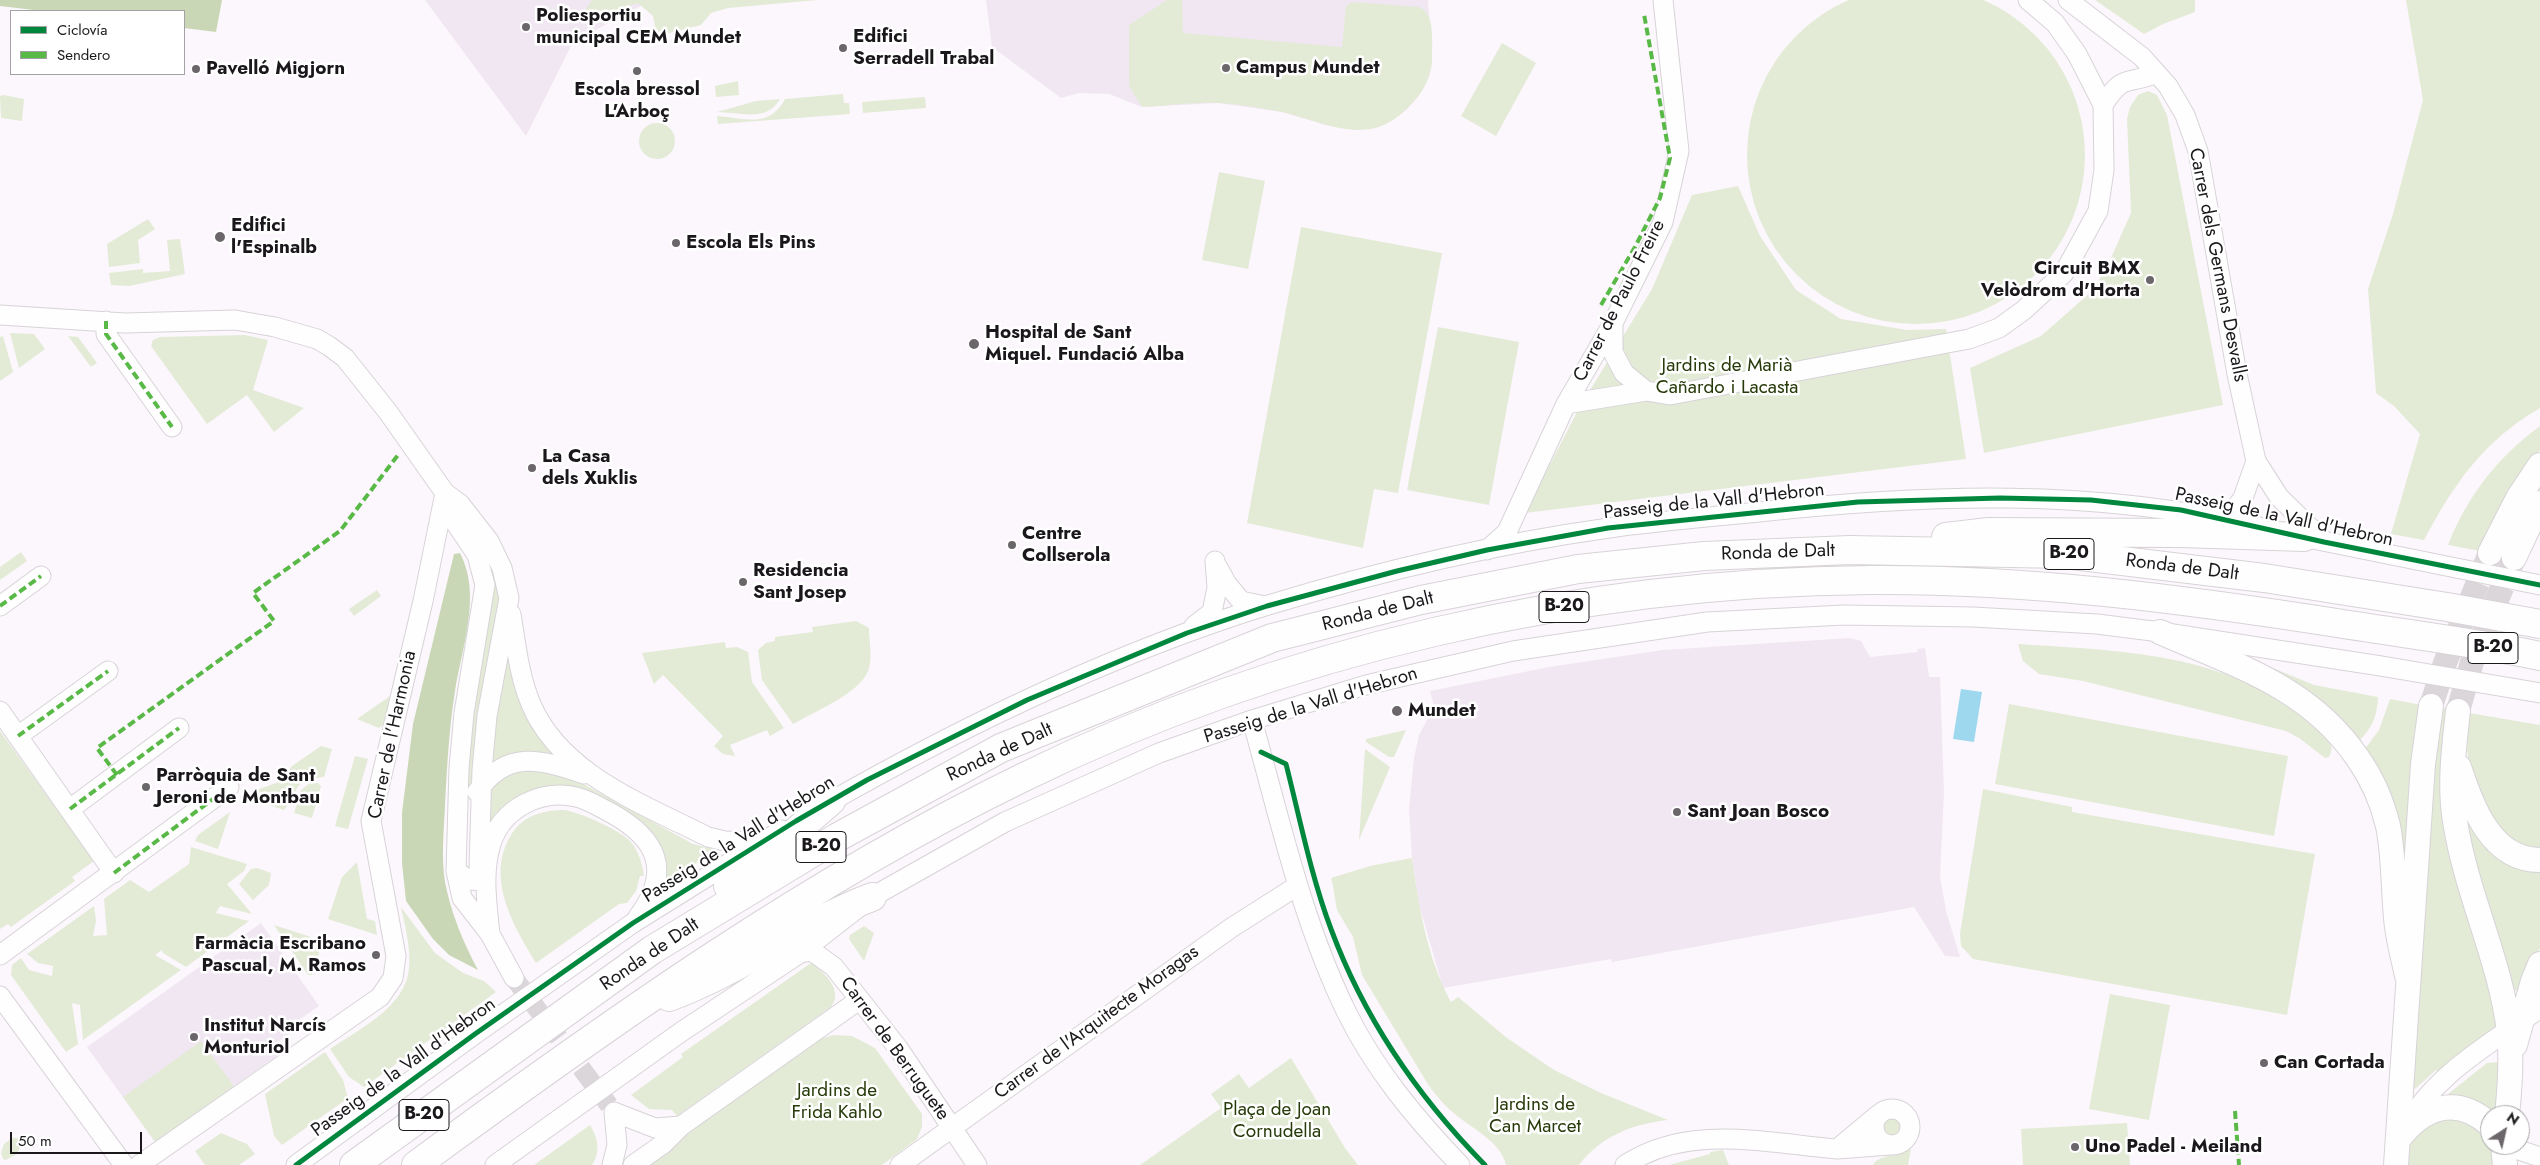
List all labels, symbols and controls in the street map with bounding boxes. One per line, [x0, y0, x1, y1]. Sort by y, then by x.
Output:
place label: Poliesportiu municipal CEM Mundet [536, 5, 741, 49]
legend [10, 10, 185, 75]
text: Ciclovía [57, 19, 107, 41]
marker: Poliesportiu municipal CEM Mundet [520, 21, 532, 33]
place label: Edifici Serradell Trabal [853, 26, 994, 70]
marker: Edifici Serradell Trabal [837, 42, 849, 54]
text: Sendero [57, 44, 110, 66]
place label: Campus Mundet [1236, 57, 1380, 79]
place label: Pavelló Migjorn [206, 58, 345, 80]
marker: Campus Mundet [1220, 62, 1232, 74]
marker: Pavelló Migjorn [190, 63, 202, 75]
marker: Escola bressol L'Arboç [631, 65, 643, 77]
place label: Escola bressol L'Arboç [574, 79, 700, 123]
street label: Carrer dels Germans Desvalls [2183, 146, 2251, 384]
place label: Edifici l'Espinalb [231, 215, 317, 259]
street label: Carrer de Paulo Freire [1569, 216, 1671, 386]
marker: Edifici l'Espinalb [213, 230, 227, 244]
place label: Escola Els Pins [686, 232, 815, 254]
marker: Escola Els Pins [670, 237, 682, 249]
place label: Circuit BMX Velòdrom d'Horta [1981, 258, 2140, 302]
marker: Circuit BMX Velòdrom d'Horta [2144, 274, 2156, 286]
place label: Hospital de Sant Miquel. Fundació Alba [985, 322, 1184, 366]
marker: Hospital de Sant Miquel. Fundació Alba [967, 337, 981, 351]
park label: Jardins de Marià Cañardo i Lacasta [1656, 355, 1798, 399]
place label: La Casa dels Xuklis [542, 446, 637, 490]
marker: La Casa dels Xuklis [526, 462, 538, 474]
street label: Passeig de la Vall d'Hebron [1602, 479, 1826, 525]
street label: Passeig de la Vall d'Hebron [2173, 484, 2395, 552]
place label: Centre Collserola [1022, 523, 1110, 567]
road number: B-20 [2044, 538, 2094, 570]
marker: Centre Collserola [1006, 539, 1018, 551]
street label: Ronda de Dalt [1721, 540, 1835, 566]
street label: Ronda de Dalt [2124, 550, 2240, 586]
place label: Residencia Sant Josep [753, 560, 848, 604]
marker: Residencia Sant Josep [737, 576, 749, 588]
street label: Ronda de Dalt [1320, 587, 1436, 637]
road number: B-20 [1539, 592, 1589, 622]
road number: B-20 [2468, 632, 2518, 664]
street label: Carrer de l'Harmonia [364, 649, 422, 821]
street label: Passeig de la Vall d'Hebron [1201, 663, 1421, 749]
place label: Mundet [1408, 700, 1475, 722]
marker: Mundet [1390, 704, 1404, 718]
street label: Ronda de Dalt [944, 719, 1056, 787]
place label: Parròquia de Sant Jeroni de Montbau [156, 765, 320, 809]
street label: Passeig de la Vall d'Hebron [639, 771, 839, 909]
marker: Parròquia de Sant Jeroni de Montbau [140, 781, 152, 793]
place label: Sant Joan Bosco [1687, 801, 1829, 823]
marker: Sant Joan Bosco [1671, 806, 1683, 818]
road number: B-20 [796, 832, 846, 862]
street label: Ronda de Dalt [596, 914, 704, 996]
place label: Farmàcia Escribano Pascual, M. Ramos [195, 933, 366, 977]
street label: Carrer de l'Arquitecte Moragas [990, 941, 1204, 1105]
marker: Farmàcia Escribano Pascual, M. Ramos [370, 949, 382, 961]
street label: Carrer de Berruguete [834, 973, 954, 1125]
street label: Passeig de la Vall d'Hebron [307, 993, 501, 1143]
place label: Institut Narcís Monturiol [204, 1015, 326, 1059]
marker: Institut Narcís Monturiol [188, 1031, 200, 1043]
place label: Can Cortada [2274, 1052, 2385, 1074]
marker: Can Cortada [2258, 1057, 2270, 1069]
park label: Jardins de Frida Kahlo [792, 1080, 882, 1124]
park label: Jardins de Can Marcet [1489, 1094, 1581, 1138]
park label: Plaça de Joan Cornudella [1223, 1099, 1331, 1143]
road number: B-20 [399, 1100, 449, 1130]
north arrow [2480, 1105, 2530, 1155]
text: N [2503, 1107, 2523, 1130]
scale bar [12, 1122, 145, 1154]
text: 50 m [18, 1130, 52, 1152]
place label: Uno Padel - Meiland [2085, 1136, 2262, 1158]
marker: Uno Padel - Meiland [2069, 1141, 2081, 1153]

